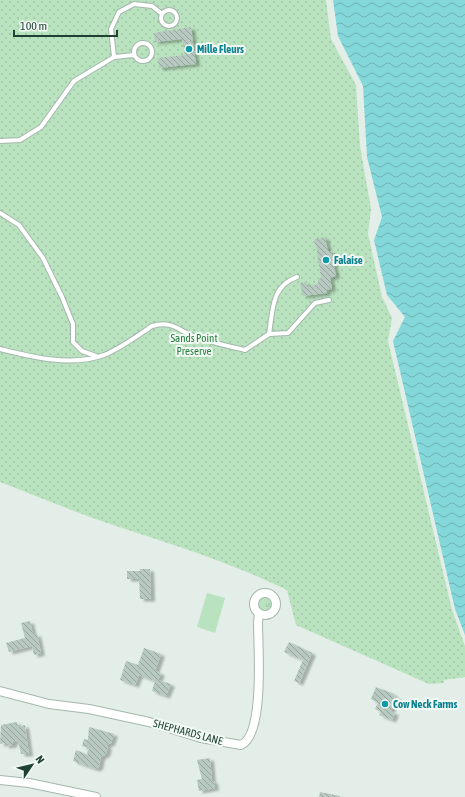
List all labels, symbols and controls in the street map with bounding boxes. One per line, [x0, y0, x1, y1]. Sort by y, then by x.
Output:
scale bar [14, 12, 117, 38]
text: 100 m [20, 19, 47, 33]
place label: Mille Fleurs [197, 43, 244, 55]
marker: Mille Fleurs [184, 44, 194, 54]
place label: Falaise [334, 254, 363, 266]
marker: Falaise [321, 255, 331, 265]
park label: Sands Point Preserve [170, 332, 218, 357]
place label: Cow Neck Farms [393, 698, 457, 710]
marker: Cow Neck Farms [380, 699, 390, 709]
street label: SHEPHARDS LANE [152, 717, 224, 747]
north arrow [12, 745, 52, 785]
text: N [33, 753, 47, 765]

